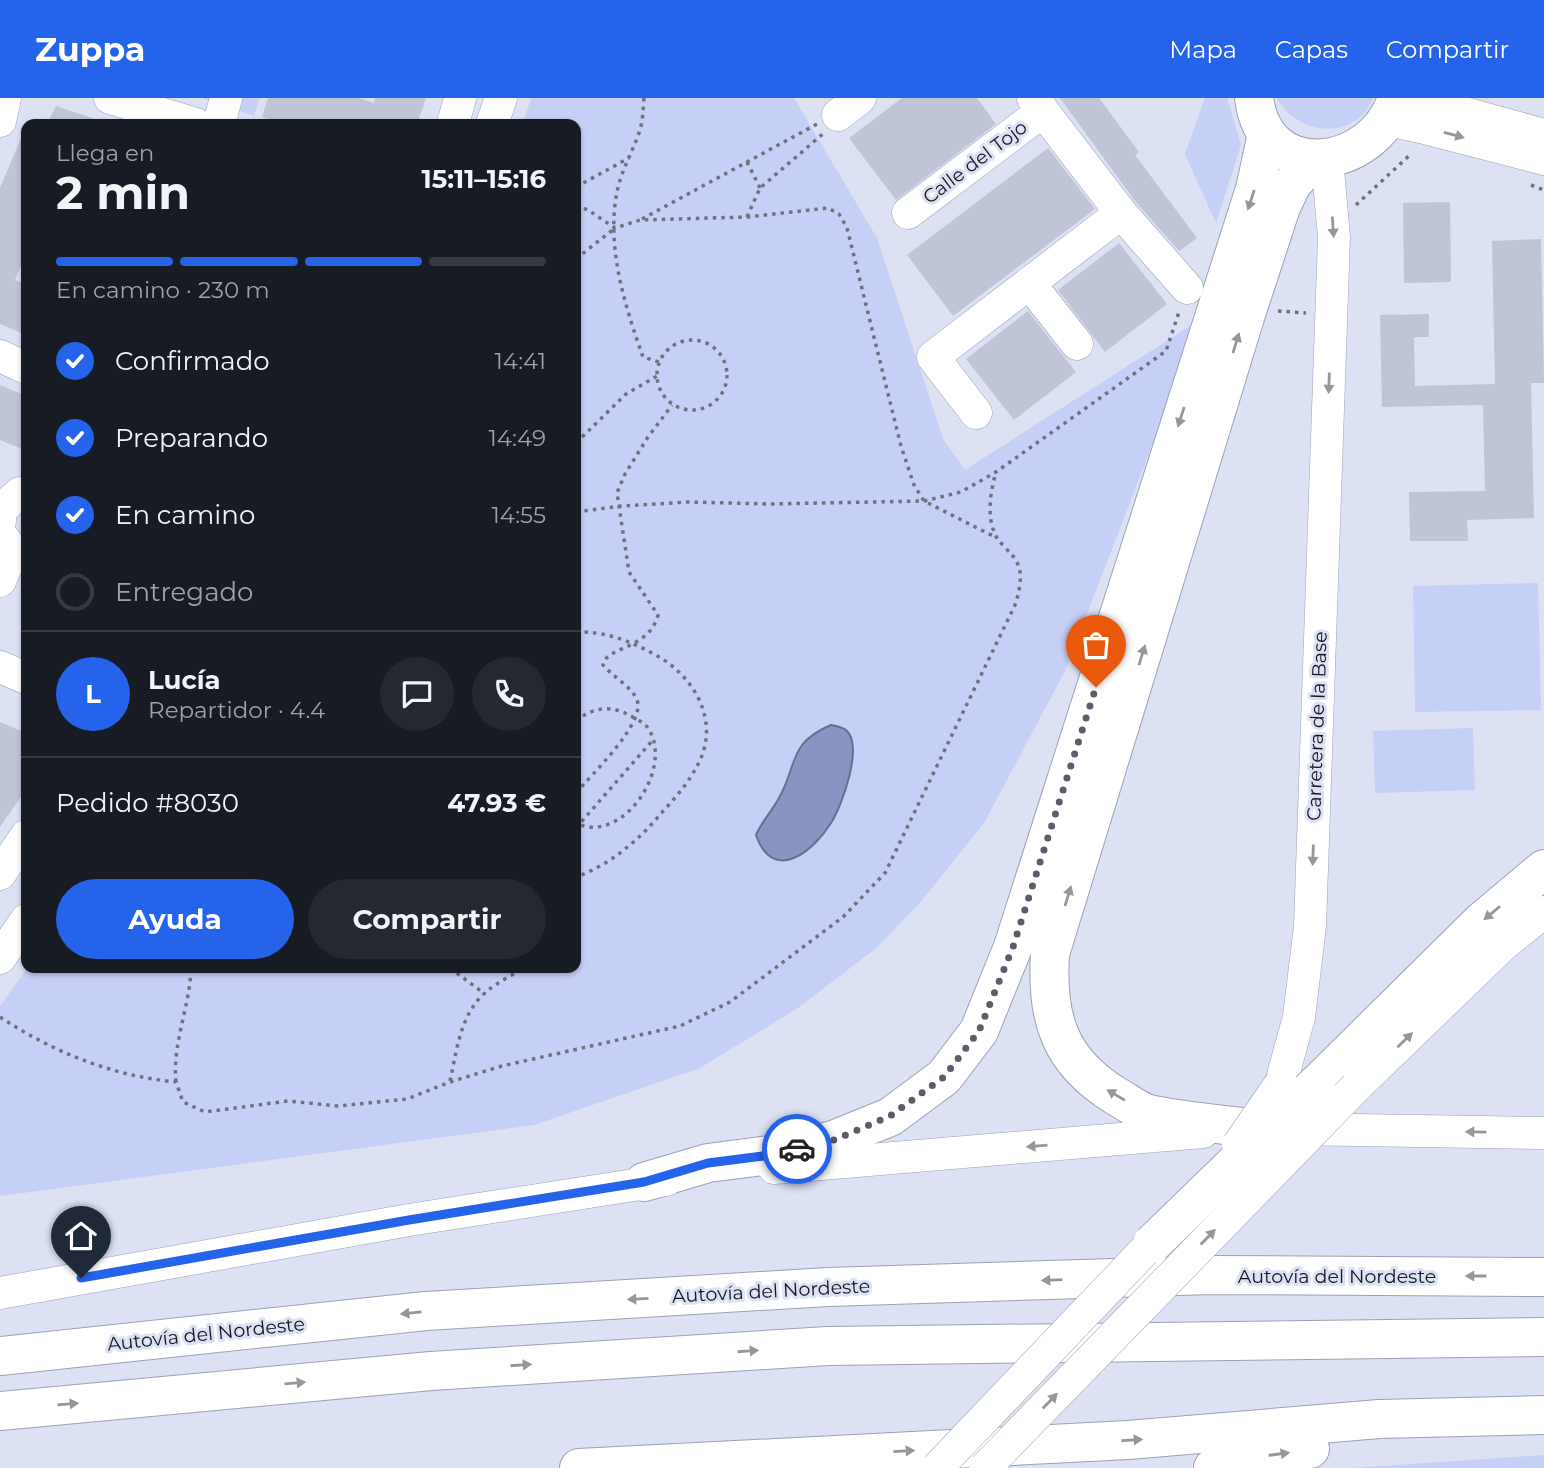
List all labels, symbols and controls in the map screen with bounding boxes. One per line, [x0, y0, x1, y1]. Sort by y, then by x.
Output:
text: Zuppa [35, 29, 145, 69]
text: Mapa [1169, 35, 1237, 64]
text: Capas [1275, 35, 1348, 64]
text: Compartir [1386, 35, 1509, 64]
street label: Calle del Tojo [918, 115, 1032, 209]
one-way arrow [1444, 130, 1466, 141]
text: Llega en [56, 139, 154, 167]
text: 15:11–15:16 [421, 163, 546, 195]
text: 2 min [56, 164, 190, 221]
one-way arrow [1245, 190, 1256, 211]
one-way arrow [1327, 217, 1338, 239]
text: En camino · 230 m [56, 276, 270, 304]
one-way arrow [1232, 333, 1242, 354]
icon: check [56, 342, 94, 380]
text: Confirmado [115, 345, 270, 377]
text: 14:41 [495, 347, 546, 375]
one-way arrow [1323, 372, 1334, 394]
one-way arrow [1175, 407, 1186, 428]
icon: check [56, 419, 94, 457]
text: Preparando [115, 422, 268, 454]
text: 14:49 [488, 424, 546, 452]
icon: check [56, 496, 94, 534]
text: En camino [115, 499, 255, 531]
text: 14:55 [492, 501, 546, 529]
text: Entregado [115, 576, 253, 608]
pin [1066, 615, 1126, 687]
icon: bag [1077, 626, 1115, 664]
street label: Carretera de la Base [1302, 631, 1332, 821]
one-way arrow [1137, 644, 1147, 665]
button: chat [380, 657, 454, 731]
button: phone [472, 657, 546, 731]
text: Lucía [148, 664, 221, 696]
text: L [85, 678, 101, 710]
text: Repartidor · 4.4 [148, 696, 325, 724]
text: Pedido #8030 [56, 787, 239, 819]
text: 47.93 € [447, 787, 546, 819]
one-way arrow [1307, 844, 1318, 866]
button: Ayuda [56, 879, 294, 959]
button: Compartir [308, 879, 546, 959]
one-way arrow [1064, 885, 1074, 906]
one-way arrow [1483, 905, 1500, 920]
one-way arrow [1396, 1032, 1413, 1048]
one-way arrow [1106, 1089, 1125, 1101]
courier [762, 1114, 832, 1184]
one-way arrow [1465, 1126, 1487, 1138]
icon: car [778, 1130, 816, 1168]
one-way arrow [1025, 1141, 1047, 1152]
pin [51, 1206, 111, 1278]
icon: home [62, 1217, 100, 1255]
one-way arrow [1199, 1229, 1216, 1246]
street label: Autovía del Nordeste [1238, 1265, 1436, 1288]
one-way arrow [1465, 1270, 1487, 1282]
street label: Autovía del Nordeste [671, 1274, 871, 1308]
one-way arrow [1041, 1274, 1063, 1286]
one-way arrow [626, 1293, 648, 1304]
one-way arrow [399, 1308, 421, 1319]
street label: Autovía del Nordeste [106, 1312, 306, 1356]
one-way arrow [738, 1345, 760, 1356]
one-way arrow [510, 1359, 532, 1370]
one-way arrow [284, 1378, 306, 1389]
one-way arrow [1041, 1393, 1057, 1410]
one-way arrow [57, 1398, 79, 1409]
one-way arrow [1121, 1434, 1143, 1445]
one-way arrow [894, 1445, 916, 1456]
one-way arrow [1268, 1448, 1290, 1459]

